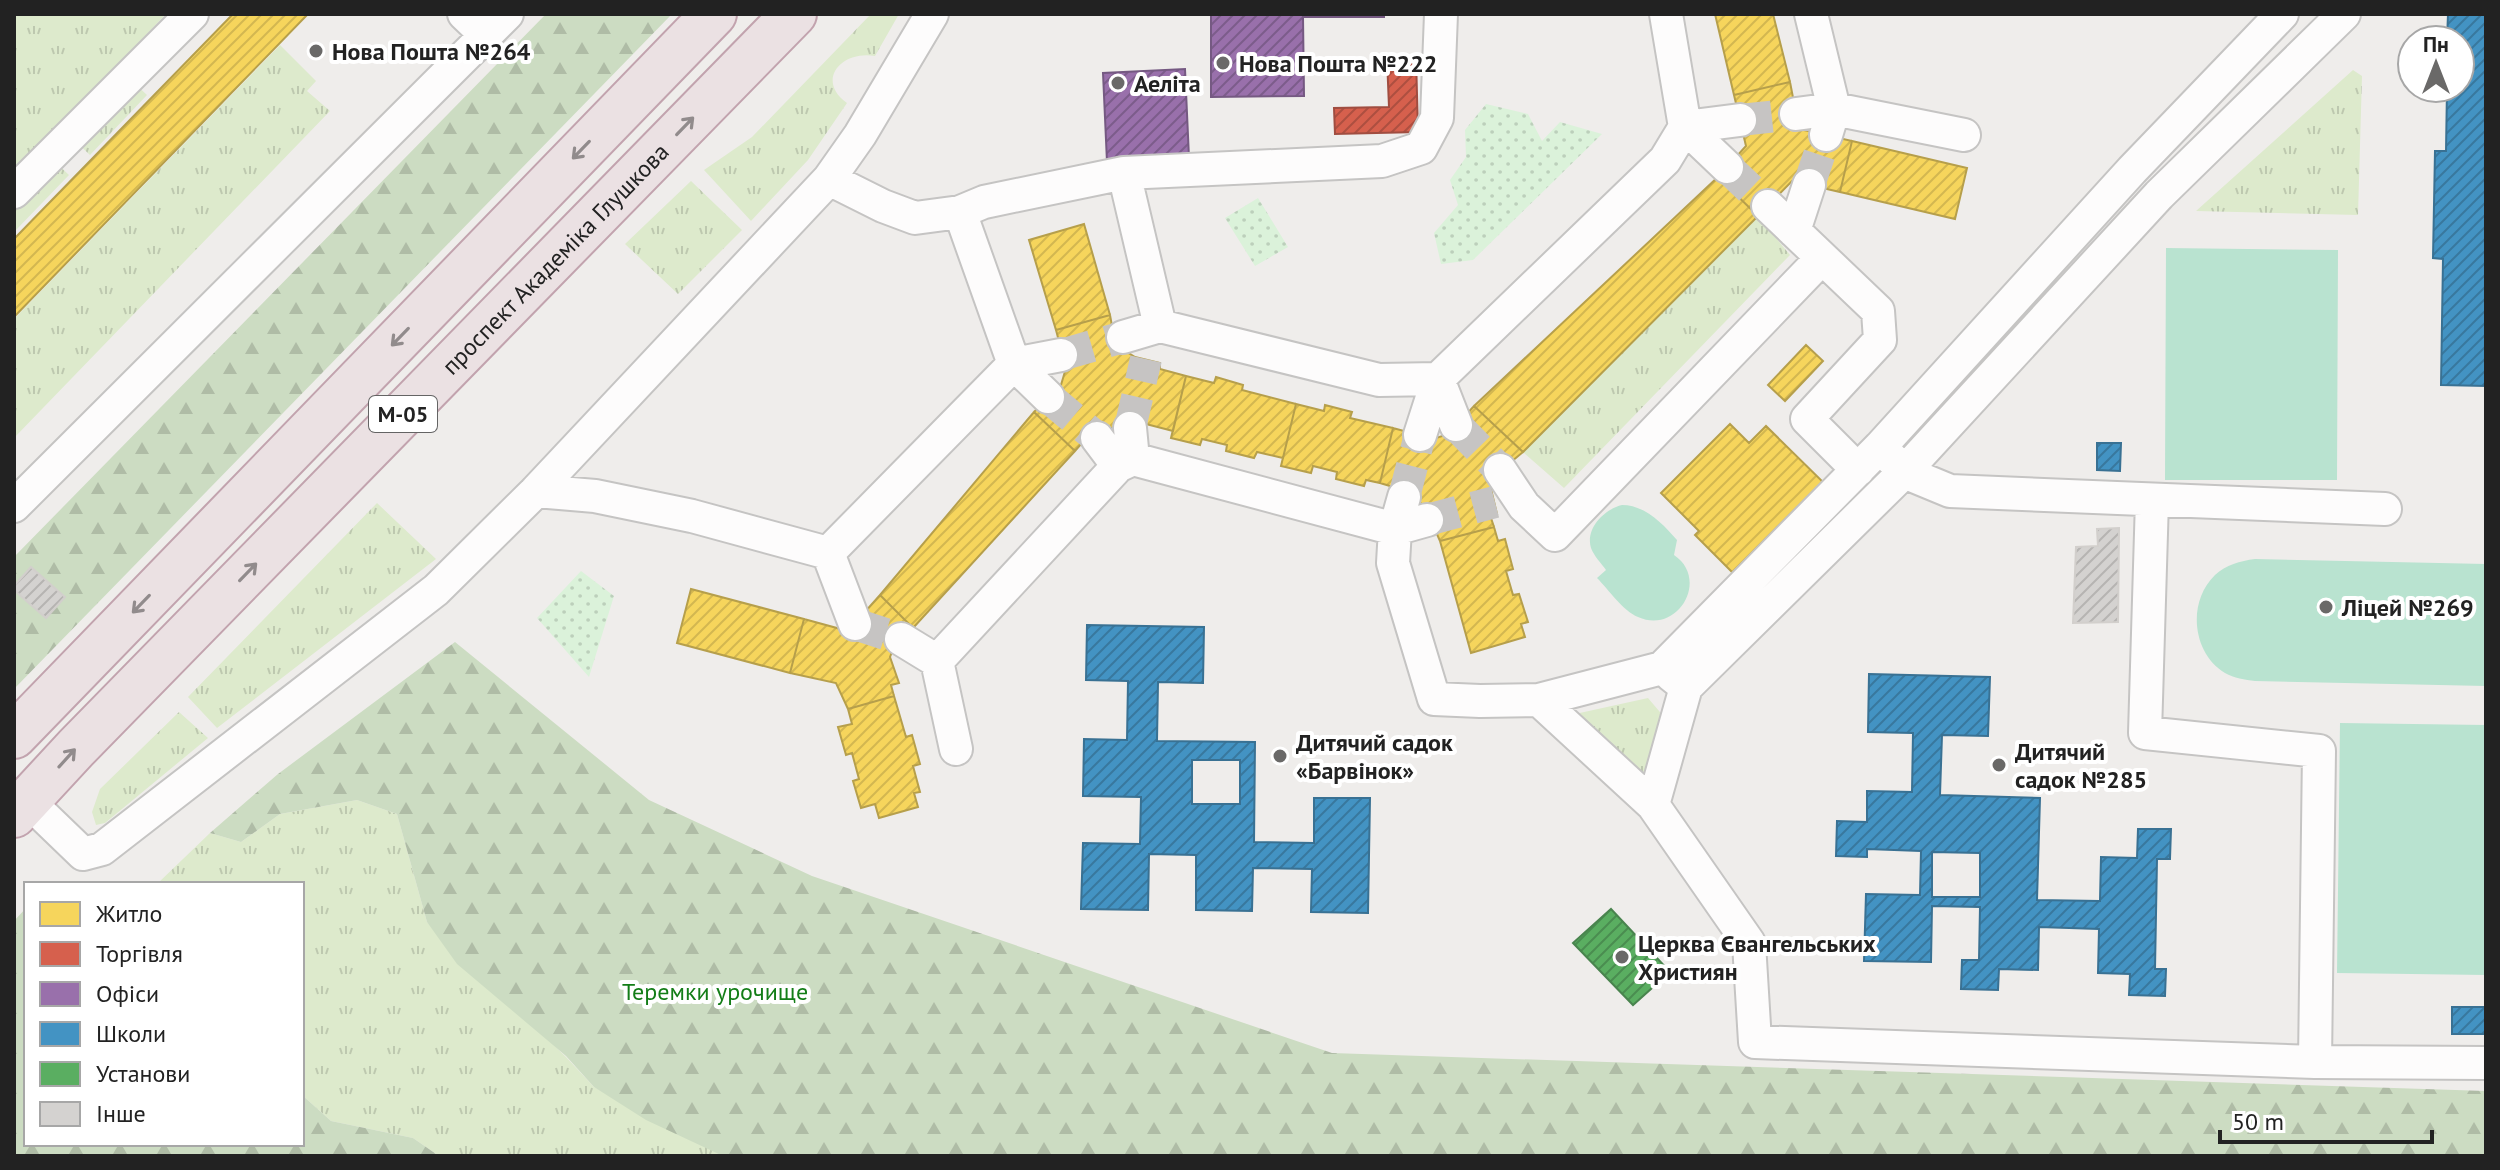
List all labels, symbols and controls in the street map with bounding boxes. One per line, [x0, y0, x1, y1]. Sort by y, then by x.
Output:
north arrow [2396, 24, 2476, 104]
text: Пн [2423, 30, 2449, 58]
place label: Нова Пошта №264 [332, 36, 531, 67]
marker: Нова Пошта №264 [307, 42, 325, 60]
place label: Нова Пошта №222 [1239, 48, 1437, 79]
marker: Нова Пошта №222 [1214, 54, 1232, 72]
place label: Аеліта [1134, 68, 1201, 99]
marker: Аеліта [1109, 74, 1127, 92]
one-way arrow [675, 117, 694, 136]
street label: проспект Академіка Глушкова [435, 136, 675, 381]
one-way arrow [572, 140, 591, 160]
one-way arrow [391, 327, 410, 347]
road number: М-05 [369, 396, 437, 432]
one-way arrow [239, 562, 258, 582]
place label: Ліцей №269 [2341, 592, 2474, 623]
one-way arrow [132, 594, 151, 614]
marker: Ліцей №269 [2317, 598, 2335, 616]
place label: Дитячий садок «Барвінок» [1296, 727, 1453, 786]
place label: Дитячий садок №285 [2015, 736, 2147, 795]
marker: Дитячий садок «Барвінок» [1271, 747, 1289, 765]
one-way arrow [57, 748, 75, 768]
marker: Дитячий садок №285 [1990, 756, 2008, 774]
legend [24, 882, 304, 1146]
text: Житло [95, 898, 162, 929]
place label: Церква Євангельських Християн [1638, 928, 1876, 987]
text: Торгівля [96, 938, 183, 969]
marker: Церква Євангельських Християн [1613, 948, 1631, 966]
park label: Теремки урочище [622, 976, 808, 1007]
text: Офіси [96, 978, 159, 1009]
text: Школи [96, 1018, 166, 1049]
text: Установи [96, 1058, 190, 1089]
scale bar [2220, 1094, 2432, 1144]
text: Інше [96, 1098, 146, 1129]
text: 50 m [2232, 1106, 2284, 1137]

